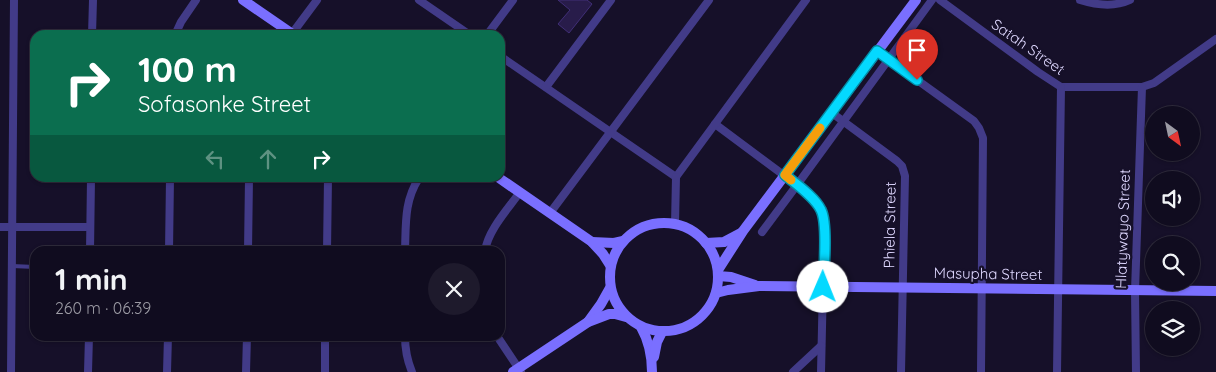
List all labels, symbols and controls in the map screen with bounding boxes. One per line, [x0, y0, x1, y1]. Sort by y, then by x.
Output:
street label: Satah Street [988, 14, 1069, 79]
pin [896, 29, 938, 80]
icon: arrive [903, 36, 931, 64]
text: 100 m [138, 47, 237, 91]
icon: right [55, 50, 120, 115]
text: Sofasonke Street [138, 90, 311, 118]
north arrow [1145, 106, 1200, 161]
map controls [1145, 106, 1200, 356]
icon: left [201, 145, 229, 173]
icon: ahead [254, 145, 282, 173]
icon: right [307, 145, 335, 173]
street label: Hlatywayo Street [1111, 169, 1134, 289]
button: sound [1145, 171, 1200, 226]
street label: Phiela Street [879, 181, 900, 269]
button: search [1145, 236, 1200, 291]
text: 1 min [55, 260, 128, 298]
position arrow [796, 260, 848, 312]
button: close [428, 263, 480, 315]
street label: Masupha Street [933, 263, 1043, 284]
text: 260 m · 06:39 [55, 298, 151, 318]
button: layers [1145, 301, 1200, 356]

